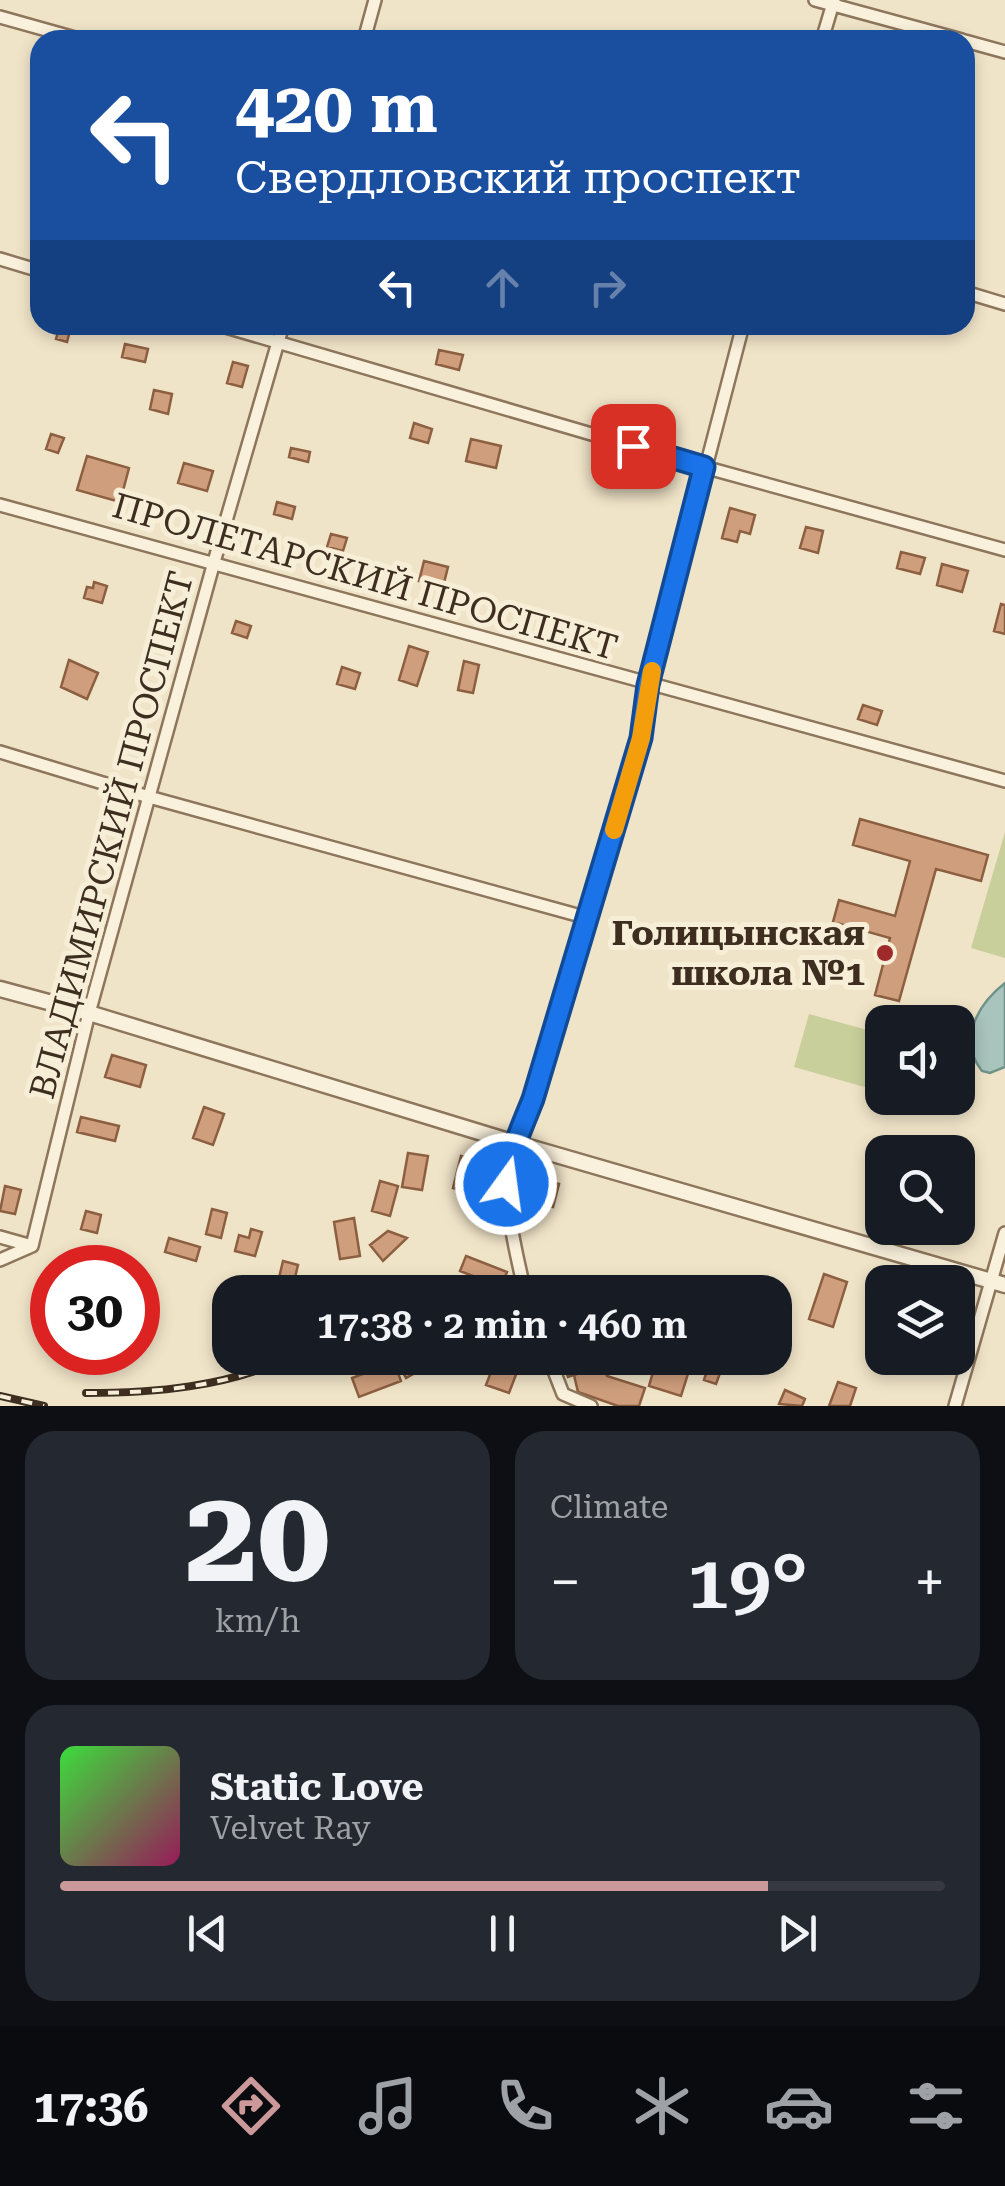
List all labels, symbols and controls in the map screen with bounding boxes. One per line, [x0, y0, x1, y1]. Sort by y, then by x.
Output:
text: 420 m [235, 67, 438, 149]
icon: left [70, 70, 200, 200]
text: Свердловский проспект [235, 151, 801, 204]
icon: left [370, 260, 425, 315]
icon: ahead [475, 260, 530, 315]
icon: right [580, 260, 635, 315]
pin [591, 404, 676, 489]
icon: arrive [606, 419, 661, 474]
street label: ПРОЛЕТАРСКИЙ ПРОСПЕКТ [108, 485, 622, 669]
street label: ВЛАДИМИРСКИЙ ПРОСПЕКТ [22, 567, 202, 1103]
place label: Голицынская школа №1 [612, 913, 865, 994]
marker: Голицынская школа №1 [874, 942, 896, 964]
map controls [865, 1005, 975, 1375]
button: sound [865, 1005, 975, 1115]
position arrow [454, 1132, 558, 1236]
button: search [865, 1135, 975, 1245]
speed limit sign: 30 [30, 1245, 160, 1375]
button: layers [865, 1265, 975, 1375]
text: 17:38 · 2 min · 460 m [317, 1303, 688, 1347]
text: 20 [185, 1460, 330, 1613]
text: Climate [550, 1488, 668, 1526]
text: 19° [687, 1538, 808, 1626]
text: − [550, 1550, 581, 1614]
text: + [914, 1550, 945, 1614]
text: km/h [215, 1602, 300, 1640]
text: Static Love [210, 1765, 423, 1809]
text: Velvet Ray [210, 1809, 371, 1847]
icon: previous [180, 1906, 235, 1961]
icon: pause [475, 1906, 530, 1961]
icon: next [770, 1906, 825, 1961]
icon: directions [216, 2071, 286, 2141]
icon: music [353, 2071, 423, 2141]
icon: phone [490, 2071, 560, 2141]
icon: climate [627, 2071, 697, 2141]
icon: car [764, 2071, 834, 2141]
icon: filters [901, 2071, 971, 2141]
text: 17:36 [34, 2080, 148, 2133]

